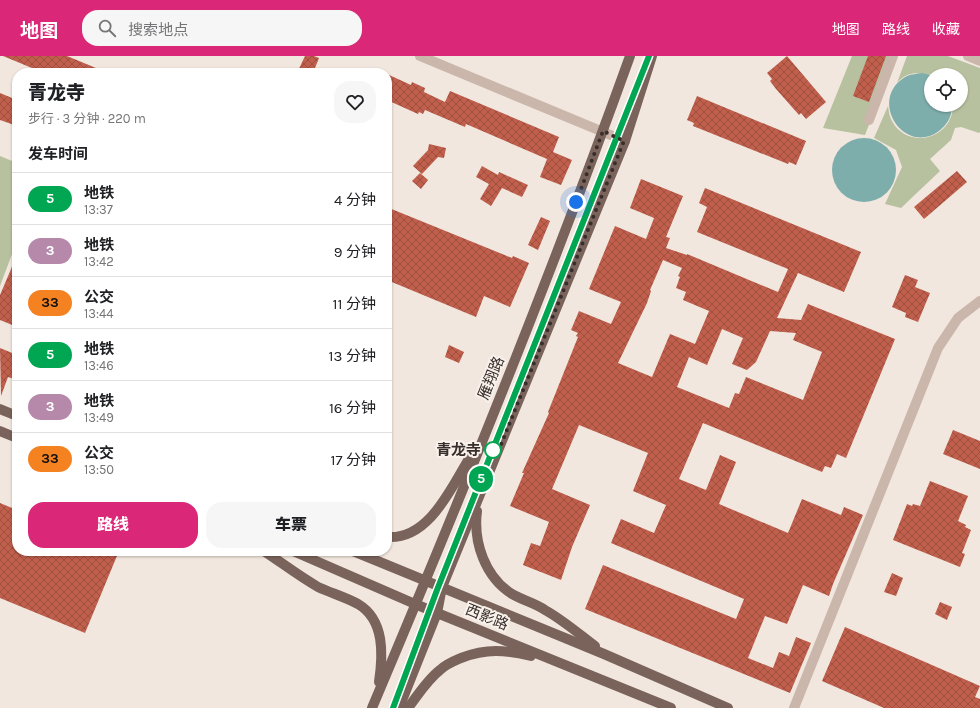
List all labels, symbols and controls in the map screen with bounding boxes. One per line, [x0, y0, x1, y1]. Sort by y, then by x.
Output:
search box [82, 10, 362, 46]
icon: search [96, 17, 118, 39]
text: 地图 [20, 20, 58, 42]
text: 搜索地点 [128, 21, 188, 39]
text: 地图 [832, 21, 860, 38]
text: 路线 [882, 21, 910, 38]
text: 收藏 [932, 21, 960, 38]
map controls [924, 68, 968, 112]
button: locate [924, 68, 968, 112]
button: heart [334, 81, 376, 123]
text: 青龙寺 [28, 82, 85, 104]
text: 步行 · 3 分钟 · 220 m [28, 111, 146, 126]
text: 发车时间 [28, 145, 88, 163]
text: 地铁 [84, 184, 114, 202]
text: 5 [46, 190, 54, 207]
text: 4 分钟 [334, 191, 376, 209]
your location [566, 192, 586, 212]
text: 13:37 [84, 202, 113, 217]
text: 地铁 [84, 236, 114, 254]
text: 3 [46, 242, 54, 259]
text: 9 分钟 [334, 243, 376, 261]
text: 13:42 [84, 254, 114, 269]
text: 公交 [84, 288, 114, 306]
text: 33 [41, 294, 59, 311]
text: 11 分钟 [333, 295, 376, 313]
text: 13:44 [84, 306, 114, 321]
text: 地铁 [84, 340, 114, 358]
text: 5 [46, 346, 54, 363]
text: 13 分钟 [329, 347, 376, 365]
street label: 雁翔路 [474, 354, 508, 402]
text: 13:46 [84, 358, 114, 373]
text: 地铁 [84, 392, 114, 410]
text: 3 [46, 398, 54, 415]
text: 16 分钟 [329, 399, 376, 417]
text: 13:49 [84, 410, 114, 425]
place label: 青龙寺 [436, 441, 481, 459]
marker: 青龙寺 [484, 441, 502, 459]
text: 公交 [84, 444, 114, 462]
text: 33 [41, 450, 59, 467]
text: 17 分钟 [330, 451, 376, 469]
text: 13:50 [84, 462, 114, 477]
line badge: 5 [468, 466, 494, 492]
text: 5 [477, 470, 485, 487]
button: 路线 [28, 502, 198, 548]
button: 车票 [206, 502, 376, 548]
street label: 西影路 [463, 600, 511, 634]

